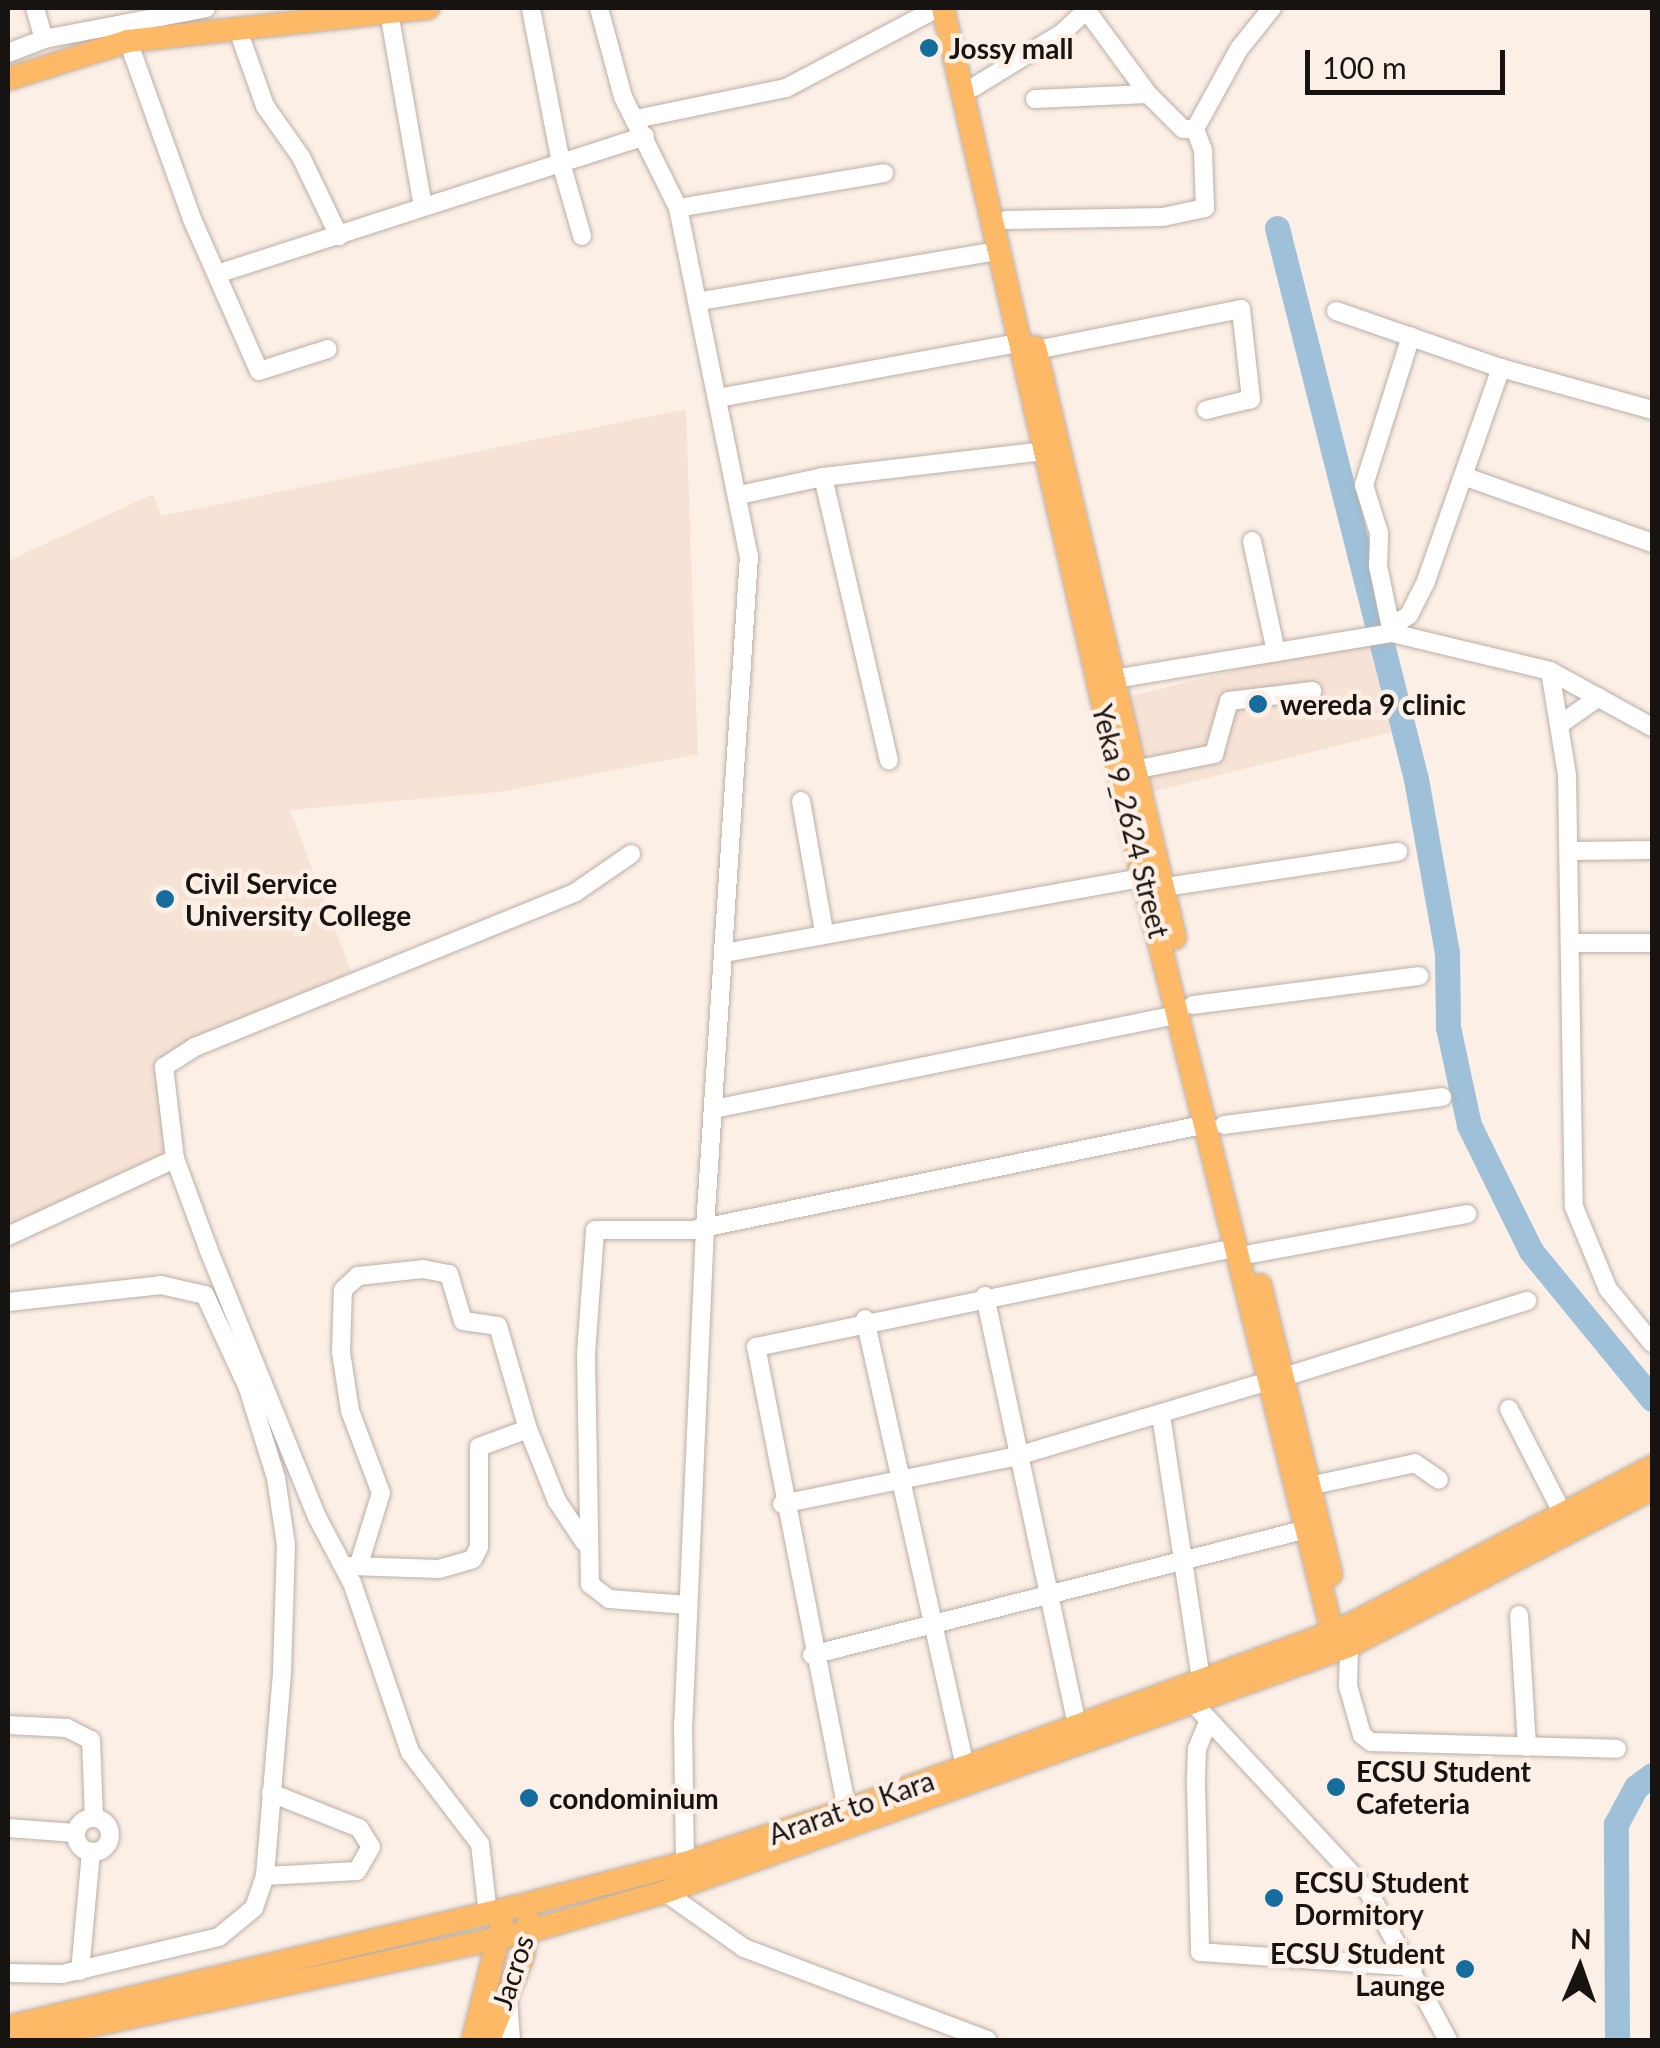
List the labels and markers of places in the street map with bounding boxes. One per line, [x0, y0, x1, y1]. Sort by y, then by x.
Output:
place label: Jossy mall [949, 31, 1074, 65]
marker: Jossy mall [918, 37, 940, 59]
place label: wereda 9 clinic [1280, 687, 1466, 721]
marker: wereda 9 clinic [1245, 691, 1271, 717]
place label: Civil Service University College [185, 866, 412, 932]
marker: Civil Service University College [154, 888, 176, 910]
place label: ECSU Student Cafeteria [1356, 1754, 1531, 1820]
marker: ECSU Student Cafeteria [1325, 1776, 1347, 1798]
place label: condominium [549, 1781, 719, 1815]
marker: condominium [518, 1787, 540, 1809]
place label: ECSU Student Dormitory [1294, 1865, 1469, 1931]
marker: ECSU Student Dormitory [1263, 1887, 1285, 1909]
place label: ECSU Student Launge [1270, 1936, 1445, 2002]
marker: ECSU Student Launge [1454, 1958, 1476, 1980]

